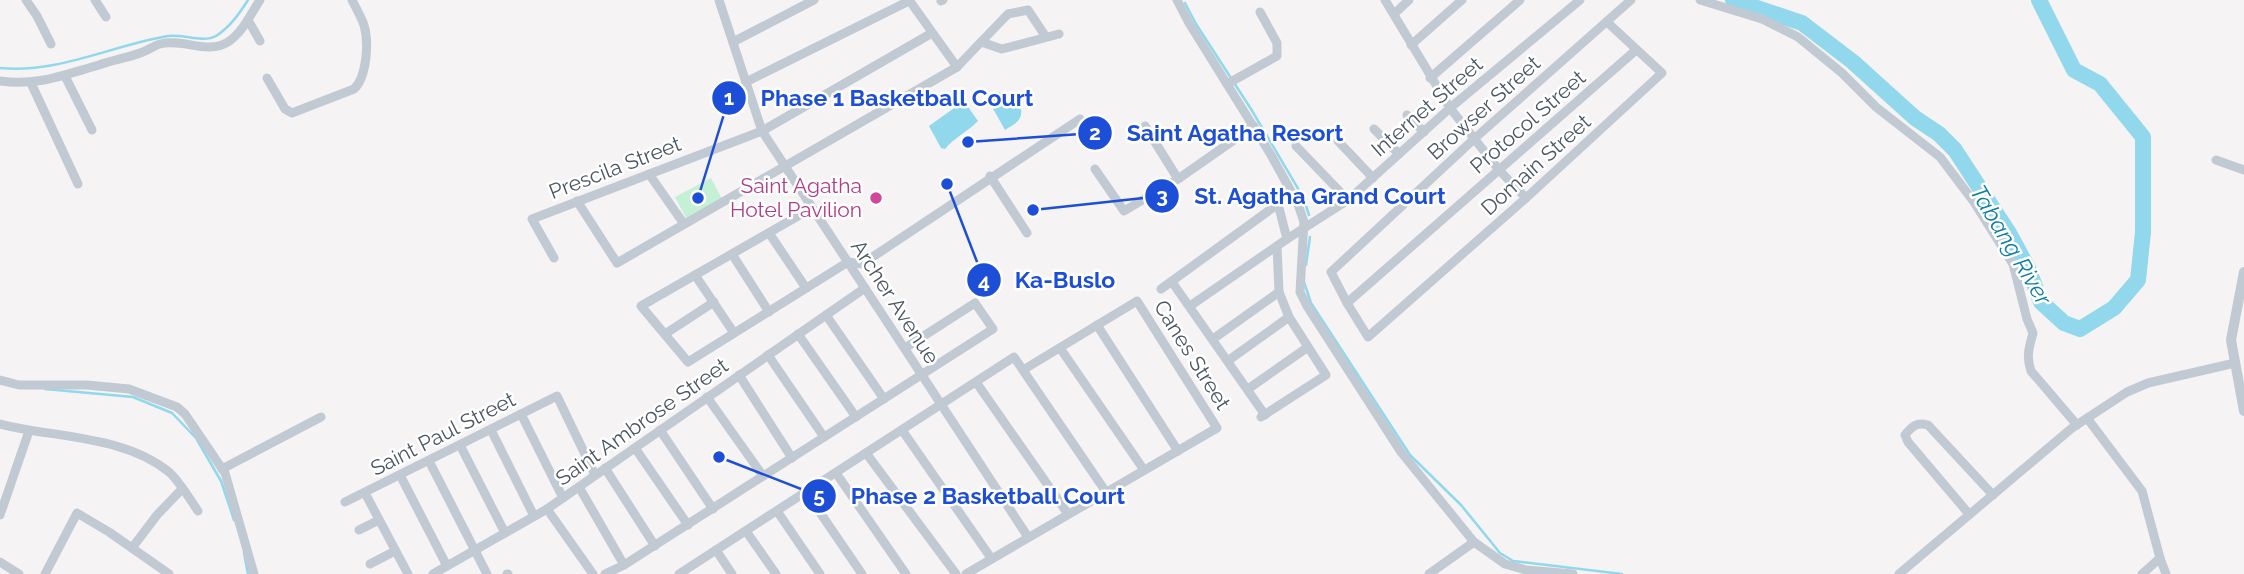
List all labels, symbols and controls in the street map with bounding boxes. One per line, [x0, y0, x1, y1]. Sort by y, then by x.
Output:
street label: Browser Street [1422, 51, 1545, 165]
street label: Internet Street [1366, 52, 1487, 162]
street label: Protocol Street [1465, 65, 1590, 178]
callout: Phase 1 Basketball Court [712, 76, 1048, 120]
text: Phase 1 Basketball Court [761, 84, 1034, 111]
text: 1 [724, 85, 734, 110]
street label: Domain Street [1476, 109, 1596, 220]
callout: Saint Agatha Resort [1077, 111, 1357, 155]
text: Saint Agatha Resort [1127, 119, 1343, 146]
text: 2 [1089, 120, 1101, 145]
street label: Prescila Street [545, 131, 684, 204]
place label: Saint Agatha Hotel Pavilion [730, 173, 862, 222]
callout: St. Agatha Grand Court [1144, 174, 1460, 218]
water label: Tabang River [1965, 180, 2058, 310]
text: St. Agatha Grand Court [1194, 182, 1446, 209]
text: 3 [1156, 183, 1168, 208]
marker: Saint Agatha Hotel Pavilion [868, 190, 884, 206]
street label: Archer Avenue [846, 235, 945, 368]
callout: Ka-Buslo [966, 258, 1130, 302]
text: Ka-Buslo [1015, 266, 1115, 293]
text: 4 [978, 268, 990, 293]
street label: Canes Street [1149, 295, 1236, 414]
street label: Saint Ambrose Street [551, 353, 733, 491]
street label: Saint Paul Street [366, 386, 519, 481]
callout: Phase 2 Basketball Court [801, 474, 1139, 518]
text: Phase 2 Basketball Court [851, 482, 1125, 509]
text: 5 [813, 483, 825, 508]

